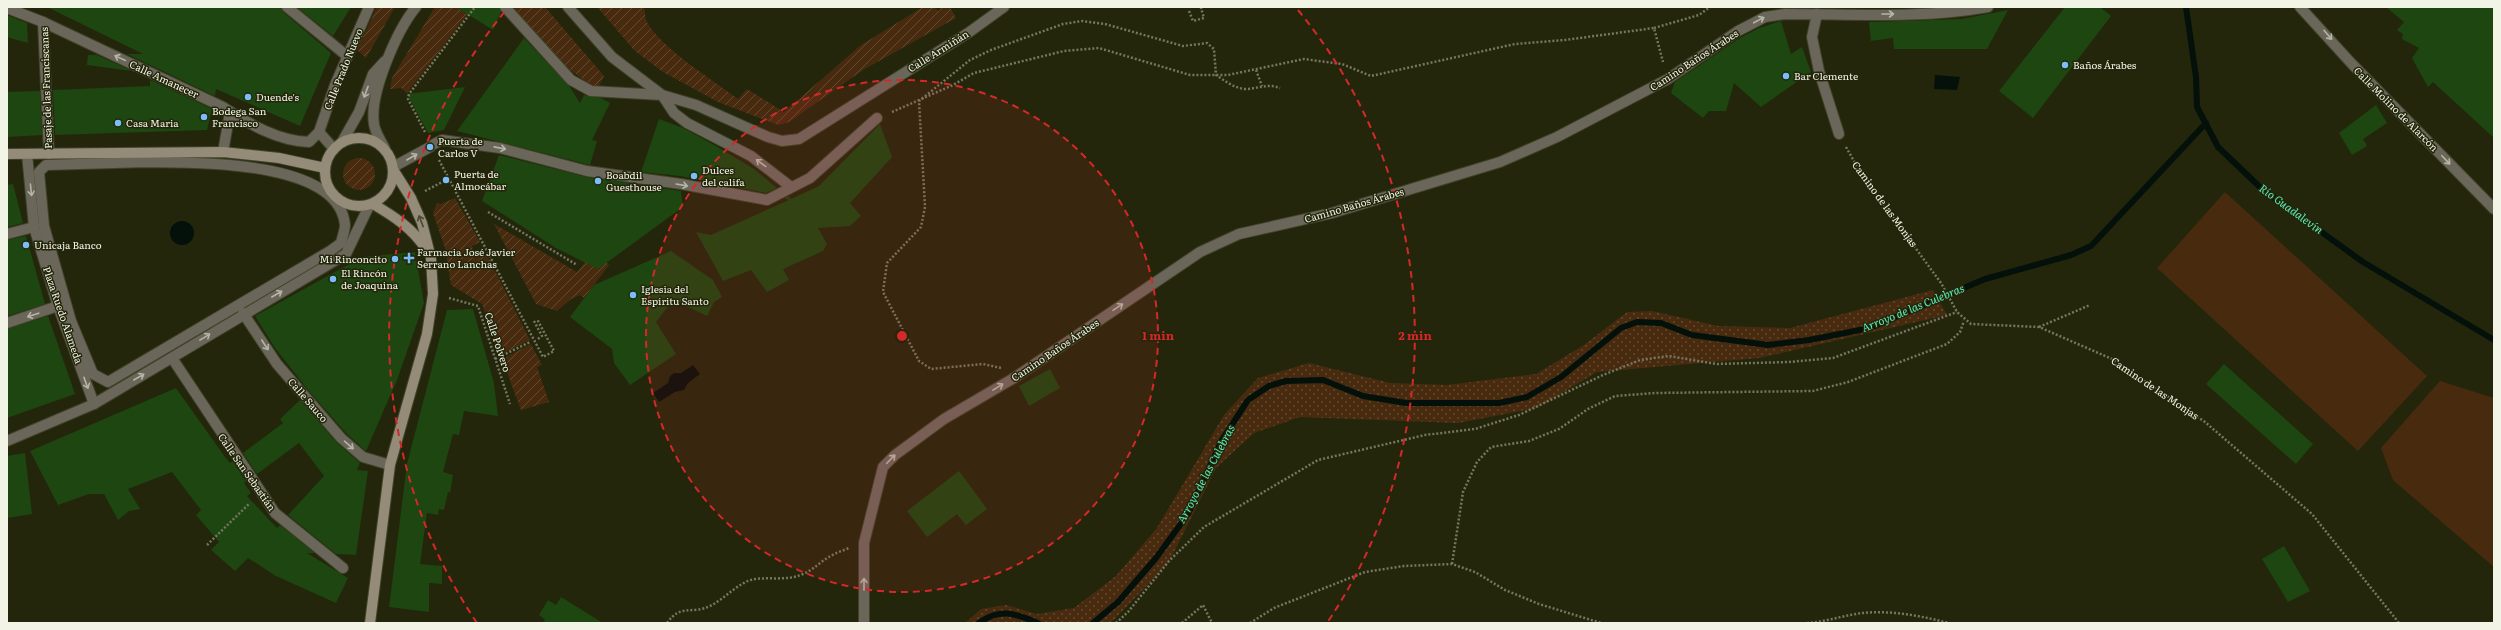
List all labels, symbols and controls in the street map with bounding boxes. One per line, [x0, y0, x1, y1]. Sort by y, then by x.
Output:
one-way arrow [1881, 10, 1894, 18]
one-way arrow [1753, 16, 1765, 23]
street label: Camino Baños Árabes [1646, 25, 1741, 94]
street label: Pasaje de las Franciscanas [36, 26, 55, 149]
street label: Calle Prado Nuevo [319, 26, 366, 112]
street label: Calle Armiñán [904, 26, 972, 75]
one-way arrow [2323, 30, 2332, 40]
one-way arrow [114, 54, 126, 61]
street label: Calle Amanecer [127, 56, 201, 101]
place label: Baños Árabes [2073, 57, 2137, 72]
marker: Baños Árabes [2060, 60, 2070, 70]
street label: Calle Molino de Alarcón [2351, 63, 2442, 154]
place label: Bar Clemente [1794, 68, 1858, 83]
marker: Bar Clemente [1781, 71, 1791, 81]
one-way arrow [362, 85, 369, 98]
place label: Duende's [256, 89, 300, 104]
marker: Duende's [243, 92, 253, 102]
place label: Bodega San Francisco [212, 103, 267, 130]
marker: Bodega San Francisco [199, 112, 209, 122]
place label: Casa Maria [126, 115, 179, 130]
marker: Casa Maria [113, 118, 123, 128]
place label: Puerta de Carlos V [438, 133, 483, 160]
marker: Puerta de Carlos V [425, 142, 435, 152]
one-way arrow [493, 145, 506, 153]
one-way arrow [406, 152, 418, 160]
one-way arrow [2441, 155, 2451, 165]
street label: Camino de las Monjas [1849, 158, 1922, 250]
one-way arrow [755, 159, 766, 167]
place label: Dulces del califa [702, 162, 745, 189]
place label: Puerta de Almocábar [454, 166, 507, 193]
place label: Boabdil Guesthouse [606, 167, 662, 194]
marker: Dulces del califa [689, 171, 699, 181]
marker: Puerta de Almocábar [441, 175, 451, 185]
marker: Boabdil Guesthouse [593, 176, 603, 186]
water label: Río Guadalevín [2256, 180, 2327, 237]
one-way arrow [675, 181, 688, 189]
one-way arrow [27, 183, 34, 196]
street label: Camino Baños Árabes [1302, 183, 1406, 226]
one-way arrow [416, 215, 424, 227]
place label: Unicaja Banco [34, 237, 102, 252]
marker: Unicaja Banco [21, 240, 31, 250]
place label: Farmacia José Javier Serrano Lanchas [417, 244, 516, 271]
place label: Mi Rinconcito [319, 251, 387, 266]
marker: Farmacia José Javier Serrano Lanchas [404, 253, 414, 263]
marker: Mi Rinconcito [390, 254, 400, 264]
street label: Plaza Ruedo Alameda [40, 264, 87, 366]
place label: El Rincón de Joaquina [341, 265, 399, 292]
marker: El Rincón de Joaquina [328, 274, 338, 284]
water label: Arroyo de las Culebras [1859, 279, 1967, 335]
place label: Iglesia del Espíritu Santo [641, 281, 709, 308]
one-way arrow [271, 289, 283, 297]
marker: Iglesia del Espíritu Santo [628, 290, 638, 300]
one-way arrow [1112, 303, 1123, 311]
street label: Calle Polvero [482, 310, 515, 374]
one-way arrow [27, 311, 39, 319]
street label: Camino Baños Árabes [1008, 314, 1102, 385]
text: 1 min [1142, 326, 1175, 344]
text: 2 min [1398, 326, 1432, 344]
centre of rings [895, 329, 909, 343]
one-way arrow [199, 333, 210, 341]
one-way arrow [261, 340, 269, 351]
street label: Camino de las Monjas [2108, 353, 2202, 423]
one-way arrow [133, 373, 144, 381]
street label: Calle Sauco [285, 374, 332, 425]
one-way arrow [83, 377, 91, 389]
one-way arrow [992, 382, 1004, 390]
water label: Arroyo de las Culebras [1172, 421, 1238, 526]
street label: Calle San Sebastián [215, 430, 280, 514]
one-way arrow [343, 440, 354, 449]
one-way arrow [886, 454, 896, 464]
one-way arrow [860, 578, 868, 591]

